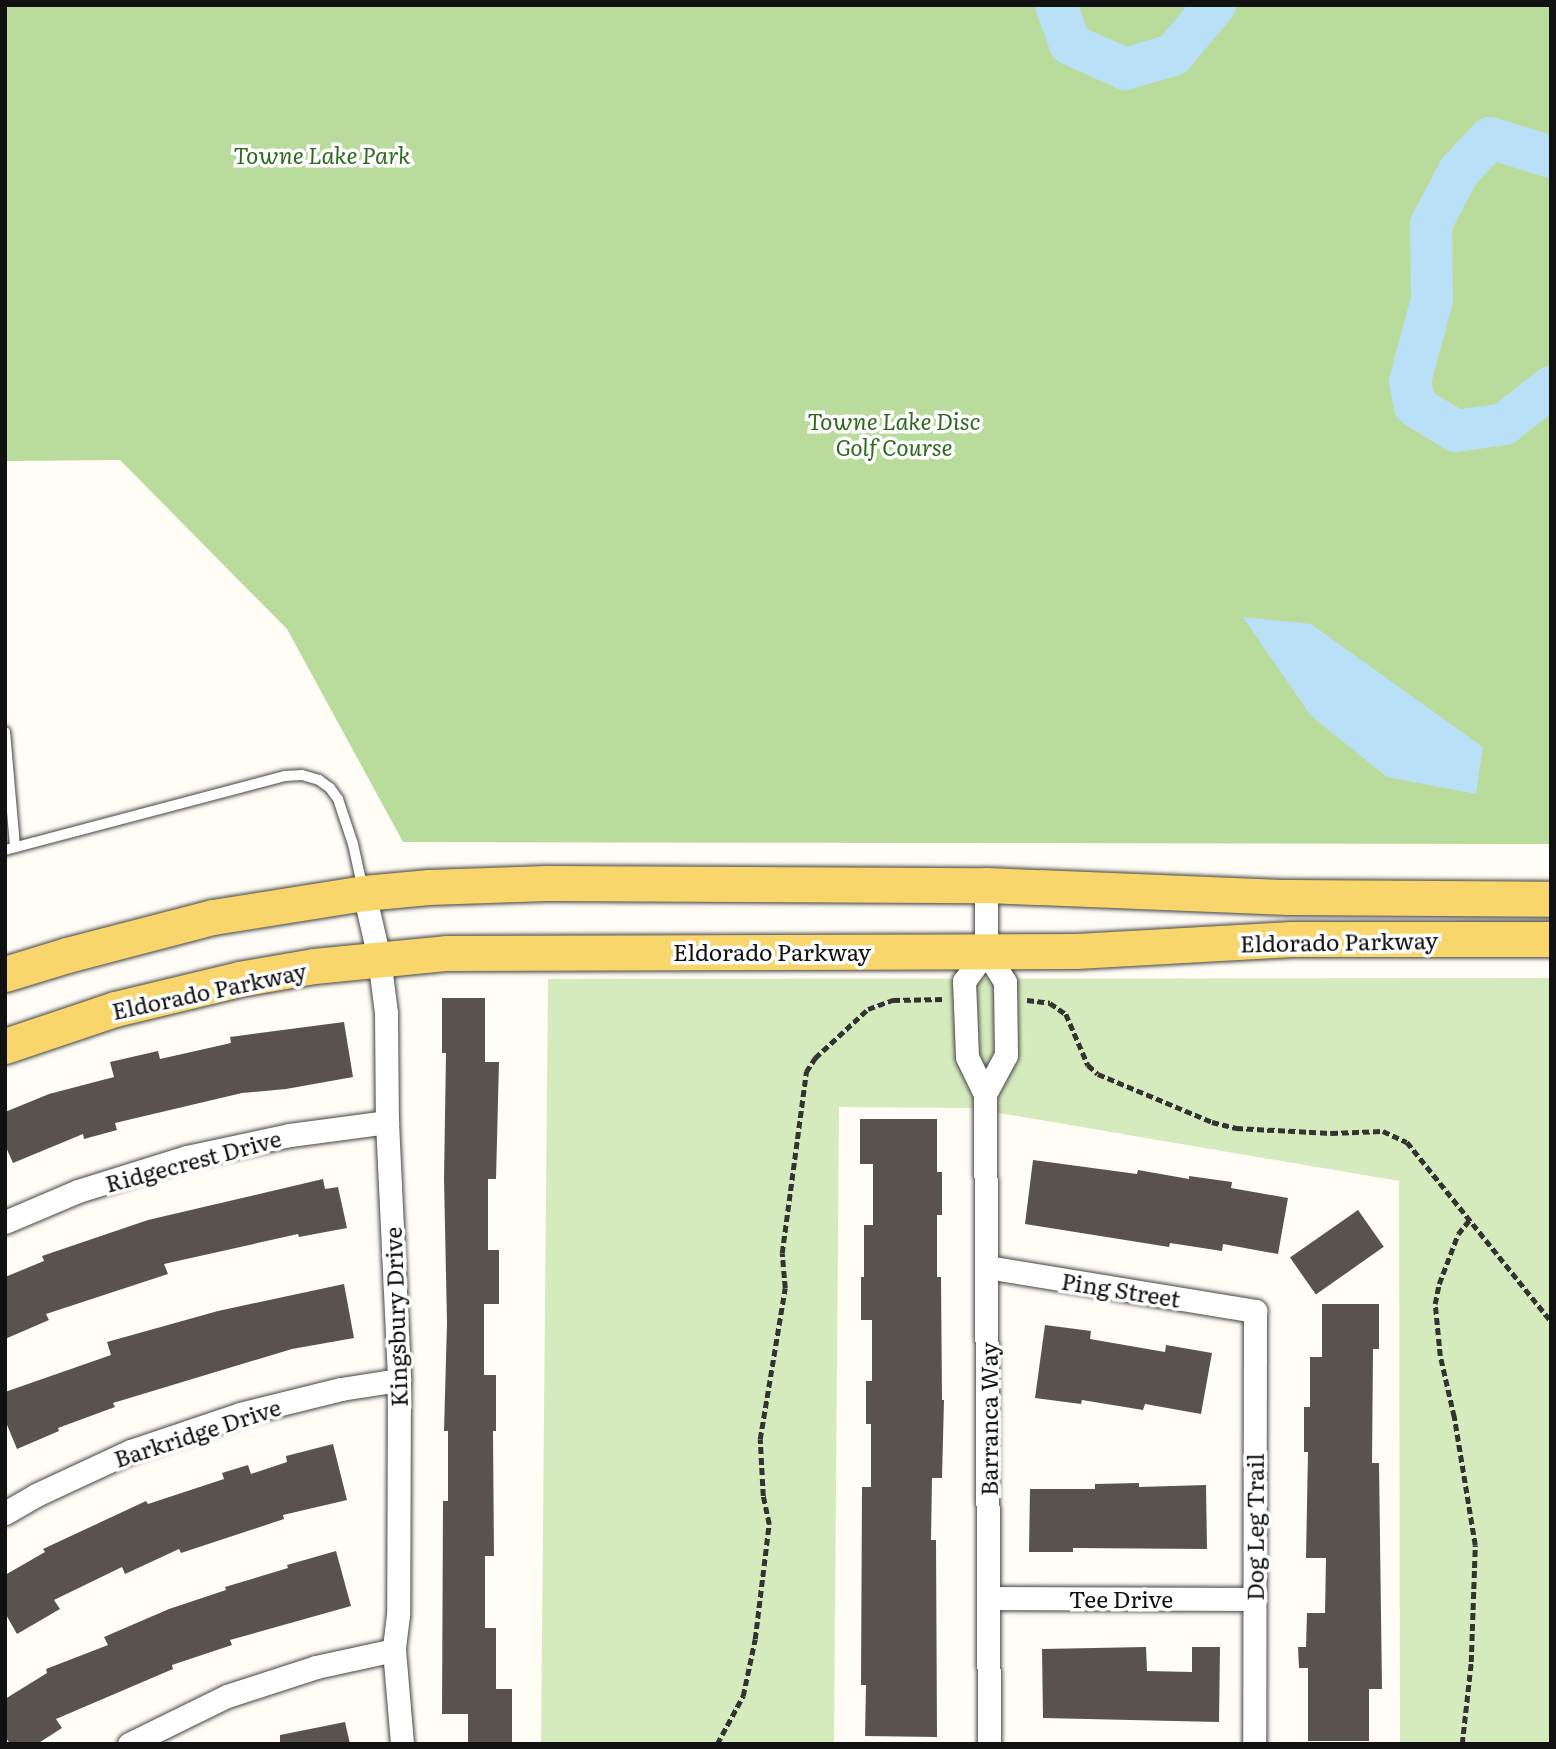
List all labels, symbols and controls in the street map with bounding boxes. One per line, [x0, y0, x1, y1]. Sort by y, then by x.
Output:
park label: Towne Lake Park [233, 140, 411, 168]
park label: Towne Lake Disc Golf Course [807, 406, 981, 460]
street label: Eldorado Parkway [1240, 925, 1438, 957]
street label: Eldorado Parkway [673, 937, 871, 965]
street label: Eldorado Parkway [109, 956, 309, 1024]
street label: Ridgecrest Drive [102, 1123, 284, 1197]
street label: Kingsbury Drive [378, 1227, 412, 1407]
street label: Ping Street [1060, 1266, 1182, 1312]
street label: Barranca Way [974, 1342, 1002, 1496]
street label: Barkridge Drive [110, 1392, 284, 1472]
street label: Dog Leg Trail [1240, 1453, 1268, 1601]
street label: Tee Drive [1069, 1584, 1173, 1612]

